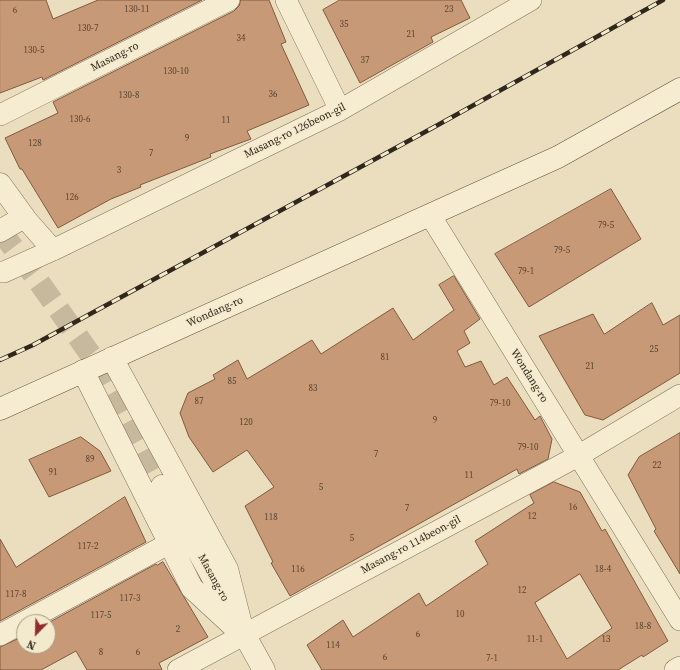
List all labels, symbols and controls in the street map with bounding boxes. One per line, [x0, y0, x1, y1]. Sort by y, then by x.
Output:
house number: 130-11 [124, 5, 150, 15]
house number: 23 [445, 5, 453, 15]
house number: 6 [13, 6, 17, 16]
house number: 35 [340, 20, 348, 30]
house number: 130-7 [78, 24, 98, 34]
house number: 21 [407, 30, 415, 40]
house number: 34 [237, 34, 245, 44]
street label: Masang-ro [89, 39, 141, 75]
house number: 130-5 [24, 46, 44, 56]
house number: 37 [361, 56, 369, 66]
house number: 130-10 [163, 67, 189, 77]
house number: 36 [269, 90, 277, 100]
house number: 130-8 [119, 91, 139, 101]
street label: Masang-ro 126beon-gil [242, 101, 348, 161]
house number: 130-6 [70, 115, 90, 125]
house number: 11 [222, 116, 230, 126]
house number: 9 [185, 134, 189, 144]
house number: 128 [28, 139, 42, 149]
house number: 7 [149, 149, 153, 159]
house number: 3 [117, 166, 121, 176]
house number: 126 [65, 193, 79, 203]
house number: 79-5 [598, 221, 614, 231]
house number: 79-5 [554, 246, 570, 256]
house number: 79-1 [518, 267, 534, 277]
street label: Wondang-ro [185, 294, 245, 330]
house number: 25 [650, 345, 658, 355]
street label: Wondang-ro [507, 347, 551, 405]
house number: 81 [381, 353, 389, 363]
house number: 21 [586, 362, 594, 372]
house number: 85 [228, 377, 236, 387]
house number: 83 [309, 384, 317, 394]
house number: 87 [195, 397, 203, 407]
house number: 79-10 [490, 399, 510, 409]
house number: 9 [433, 416, 437, 426]
house number: 120 [239, 418, 253, 428]
house number: 79-10 [518, 443, 538, 453]
house number: 7 [374, 450, 378, 460]
house number: 89 [86, 455, 94, 465]
house number: 22 [653, 461, 661, 471]
house number: 91 [49, 468, 57, 478]
house number: 11 [465, 471, 473, 481]
house number: 5 [319, 483, 323, 493]
house number: 16 [569, 503, 577, 513]
house number: 7 [405, 504, 409, 514]
house number: 12 [528, 512, 536, 522]
house number: 118 [264, 513, 278, 523]
street label: Masang-ro 114beon-gil [359, 513, 463, 577]
house number: 5 [350, 534, 354, 544]
house number: 117-2 [78, 542, 98, 552]
street label: Masang-ro [195, 552, 231, 604]
house number: 116 [291, 565, 305, 575]
house number: 18-4 [595, 565, 611, 575]
house number: 12 [518, 586, 526, 596]
house number: 117-8 [6, 590, 26, 600]
house number: 117-3 [120, 594, 140, 604]
house number: 10 [456, 610, 464, 620]
house number: 117-5 [91, 611, 111, 621]
north arrow [16, 614, 56, 654]
house number: 18-8 [635, 622, 651, 632]
house number: 2 [176, 625, 180, 635]
house number: 6 [416, 630, 420, 640]
house number: 11-1 [527, 635, 543, 645]
house number: 13 [602, 635, 610, 645]
text: N [25, 636, 38, 653]
house number: 114 [326, 641, 340, 651]
house number: 8 [99, 648, 103, 658]
house number: 6 [136, 648, 140, 658]
house number: 6 [383, 653, 387, 663]
house number: 7-1 [486, 654, 498, 664]

